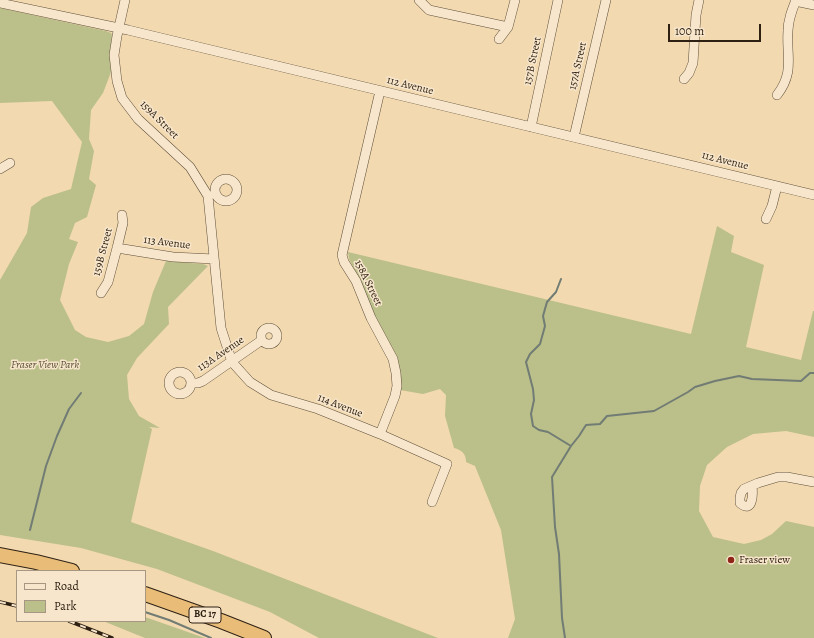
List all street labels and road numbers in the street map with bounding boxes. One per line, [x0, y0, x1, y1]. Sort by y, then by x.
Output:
street label: 157B Street [521, 36, 545, 86]
street label: 157A Street [566, 41, 590, 91]
street label: 112 Avenue [385, 74, 435, 98]
street label: 159A Street [137, 98, 181, 142]
street label: 112 Avenue [700, 149, 750, 173]
street label: 159B Street [90, 226, 116, 278]
street label: 113 Avenue [143, 234, 191, 252]
street label: 158A Street [351, 258, 385, 308]
street label: 113A Avenue [195, 334, 247, 374]
street label: 114 Avenue [315, 391, 365, 421]
road number: BC 17 [189, 607, 221, 623]

